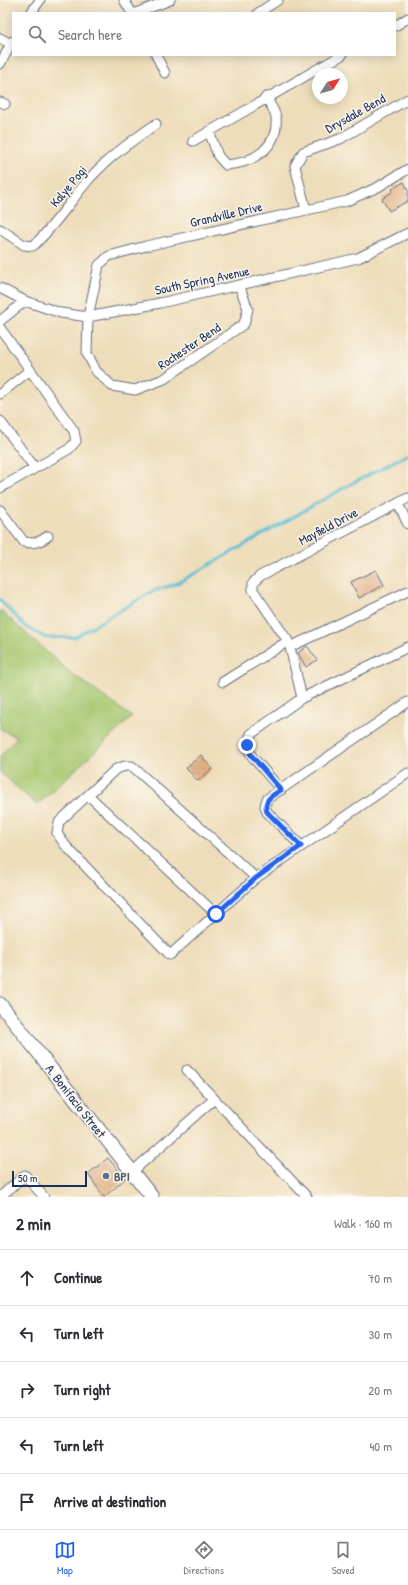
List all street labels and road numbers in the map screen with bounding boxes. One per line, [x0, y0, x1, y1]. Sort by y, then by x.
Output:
street label: Drysdale Bend [322, 89, 388, 137]
street label: Kalye Pogi [45, 161, 91, 211]
street label: Grandville Drive [188, 197, 264, 231]
street label: South Spring Avenue [153, 261, 251, 299]
street label: Rochester Bend [154, 318, 224, 374]
street label: Mayfield Drive [295, 503, 361, 549]
street label: A. Bonifacio Street [42, 1060, 111, 1142]

